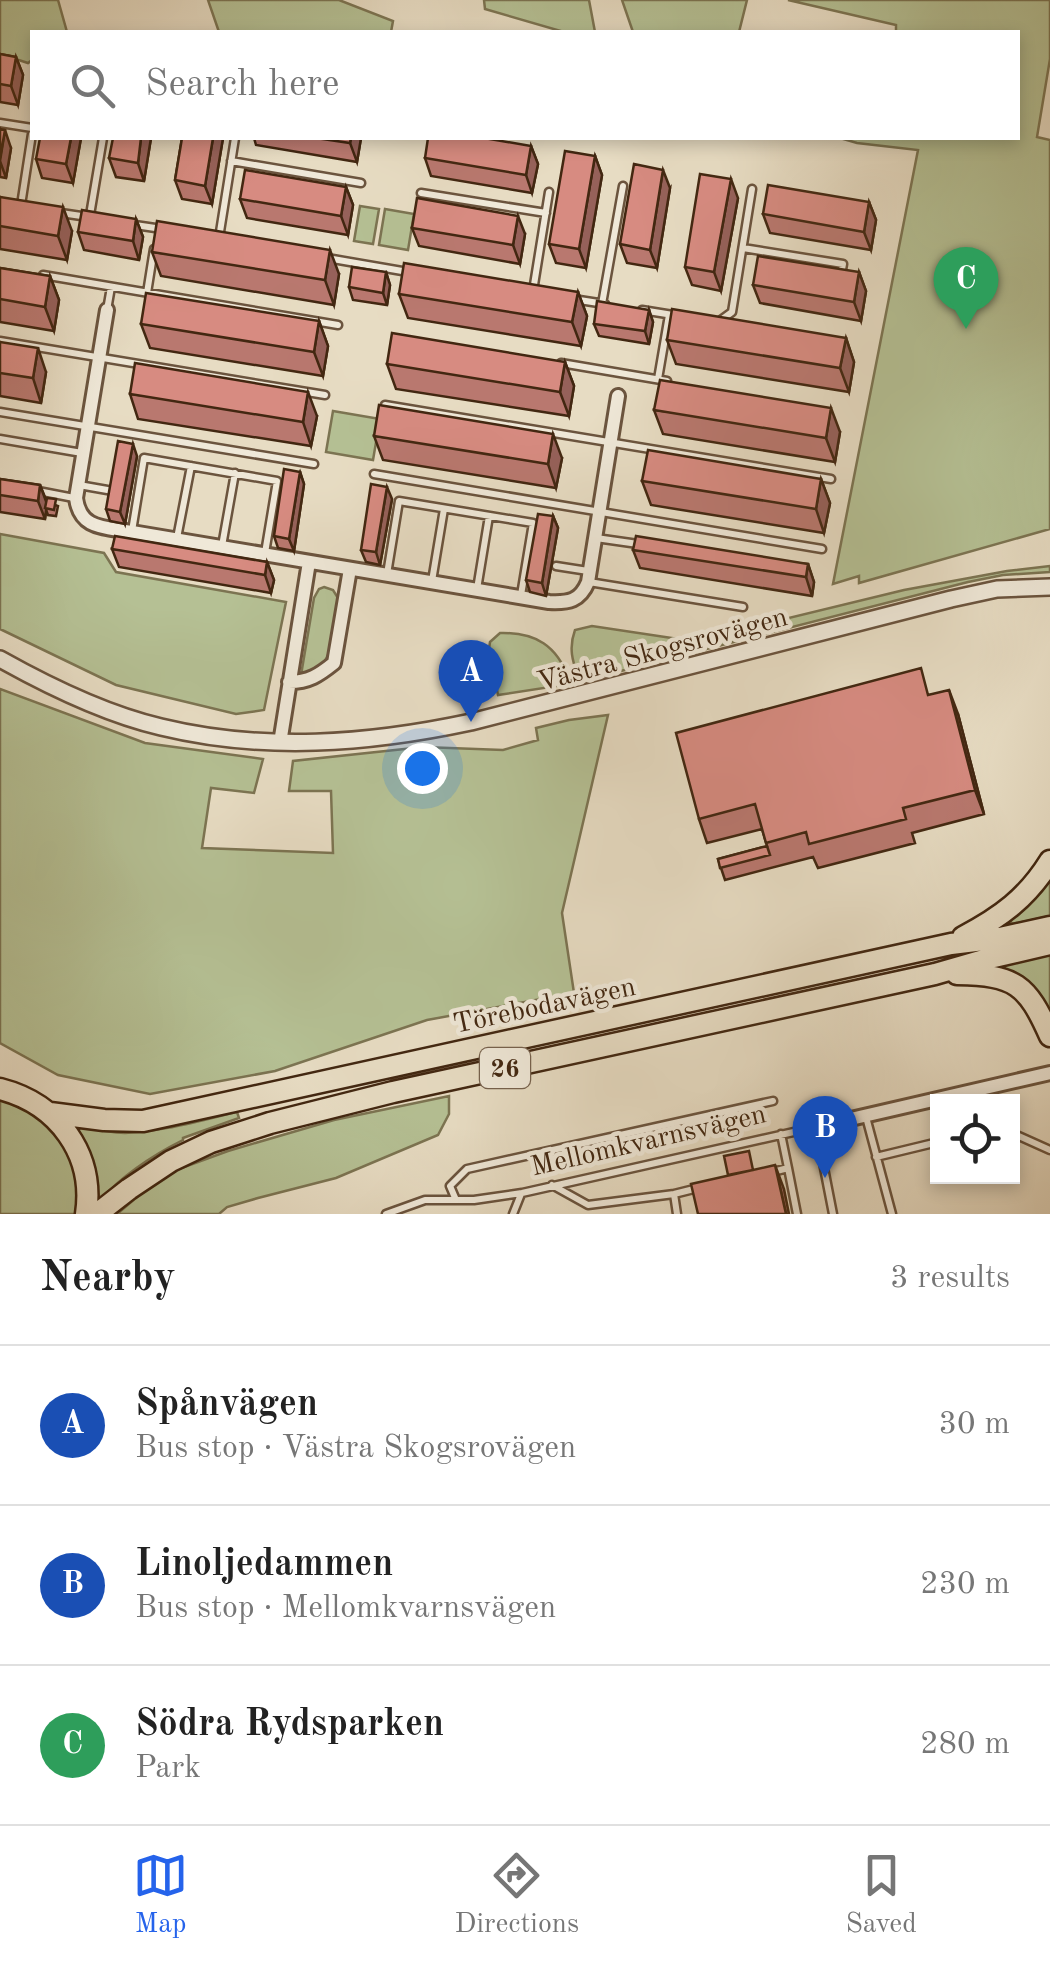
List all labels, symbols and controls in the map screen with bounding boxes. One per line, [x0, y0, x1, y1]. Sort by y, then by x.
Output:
search box [30, 30, 1020, 140]
icon: search [65, 58, 120, 113]
text: Search here [145, 66, 340, 104]
pin: C [934, 246, 998, 329]
street label: Västra Skogsrovägen [535, 604, 791, 698]
pin: A [438, 640, 504, 722]
your location [397, 743, 448, 794]
street label: Törebodavägen [451, 974, 638, 1040]
road number: 26 [480, 1048, 530, 1088]
map controls [930, 1094, 1020, 1184]
button: locate [930, 1094, 1020, 1184]
pin: B [792, 1096, 858, 1178]
street label: Mellomkvarnsvägen [528, 1101, 769, 1183]
text: Nearby [40, 1258, 176, 1300]
text: 3 results [890, 1263, 1010, 1295]
text: Spånvägen [135, 1386, 318, 1424]
text: A [60, 1409, 85, 1441]
text: 30 m [939, 1409, 1010, 1441]
text: Bus stop · Västra Skogsrovägen [135, 1433, 576, 1465]
text: Linoljedammen [135, 1546, 393, 1584]
text: B [61, 1569, 84, 1601]
text: 230 m [920, 1569, 1010, 1601]
text: Bus stop · Mellomkvarnsvägen [135, 1593, 556, 1625]
text: Södra Rydsparken [135, 1706, 444, 1744]
text: C [62, 1729, 83, 1761]
text: 280 m [920, 1729, 1010, 1761]
text: Park [135, 1753, 201, 1785]
tab: Map [133, 1848, 188, 1943]
tab: Directions [455, 1848, 579, 1943]
tab: Saved [845, 1848, 917, 1943]

